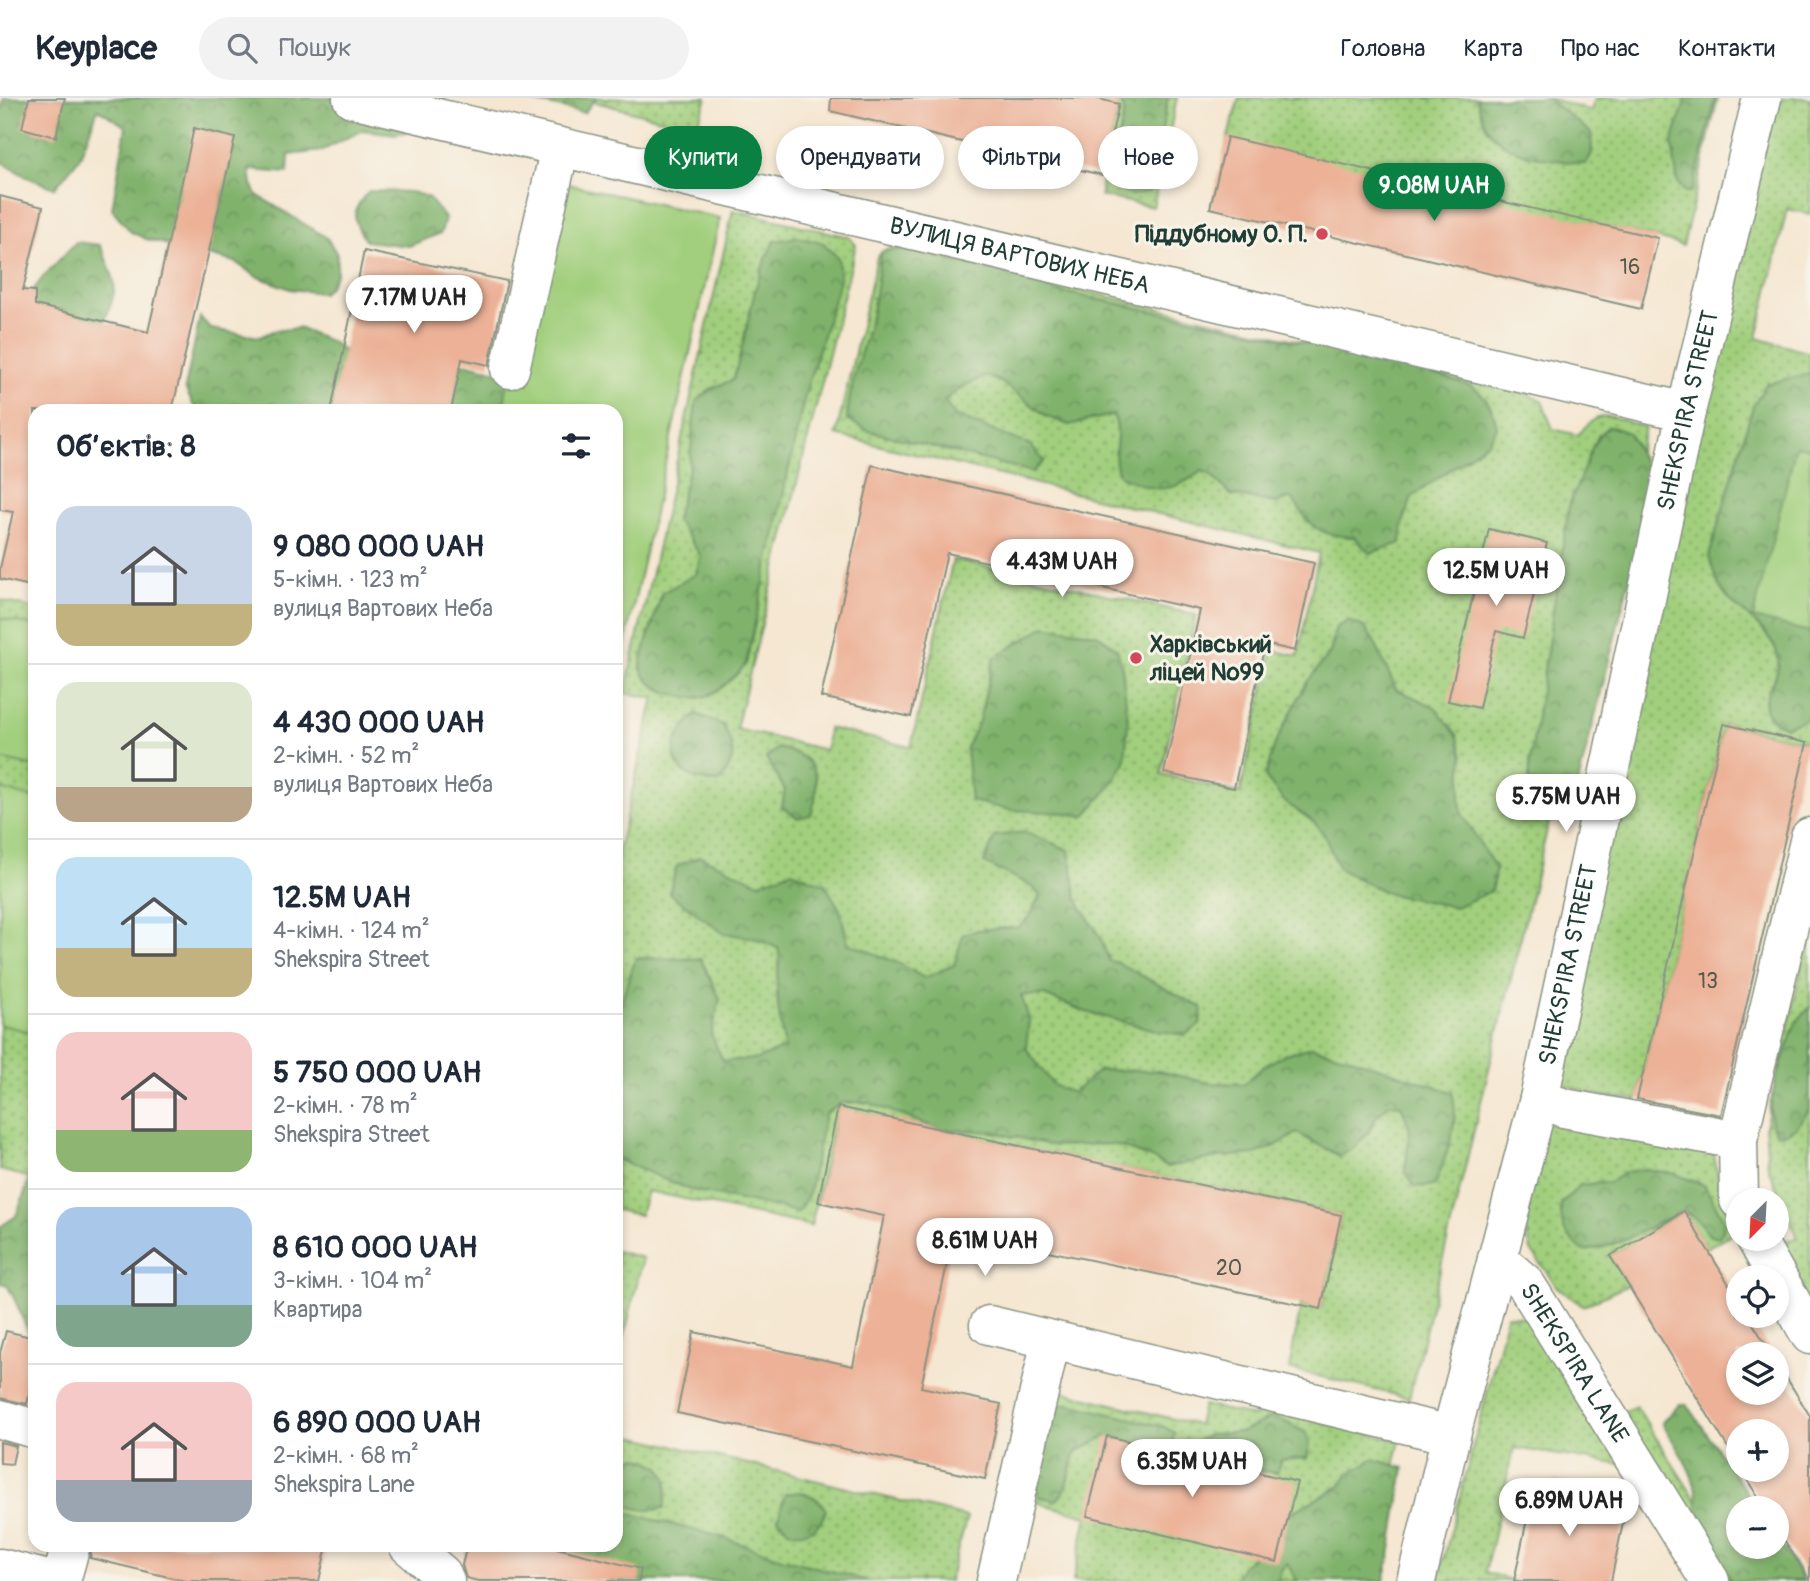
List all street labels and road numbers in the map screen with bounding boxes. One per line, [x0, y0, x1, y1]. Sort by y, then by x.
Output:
street label: ВУЛИЦЯ ВАРТОВИХ НЕБА [887, 211, 1153, 300]
street label: SHEKSPIRA STREET [1651, 307, 1725, 513]
street label: SHEKSPIRA STREET [1532, 862, 1603, 1068]
street label: SHEKSPIRA LANE [1514, 1278, 1635, 1448]

